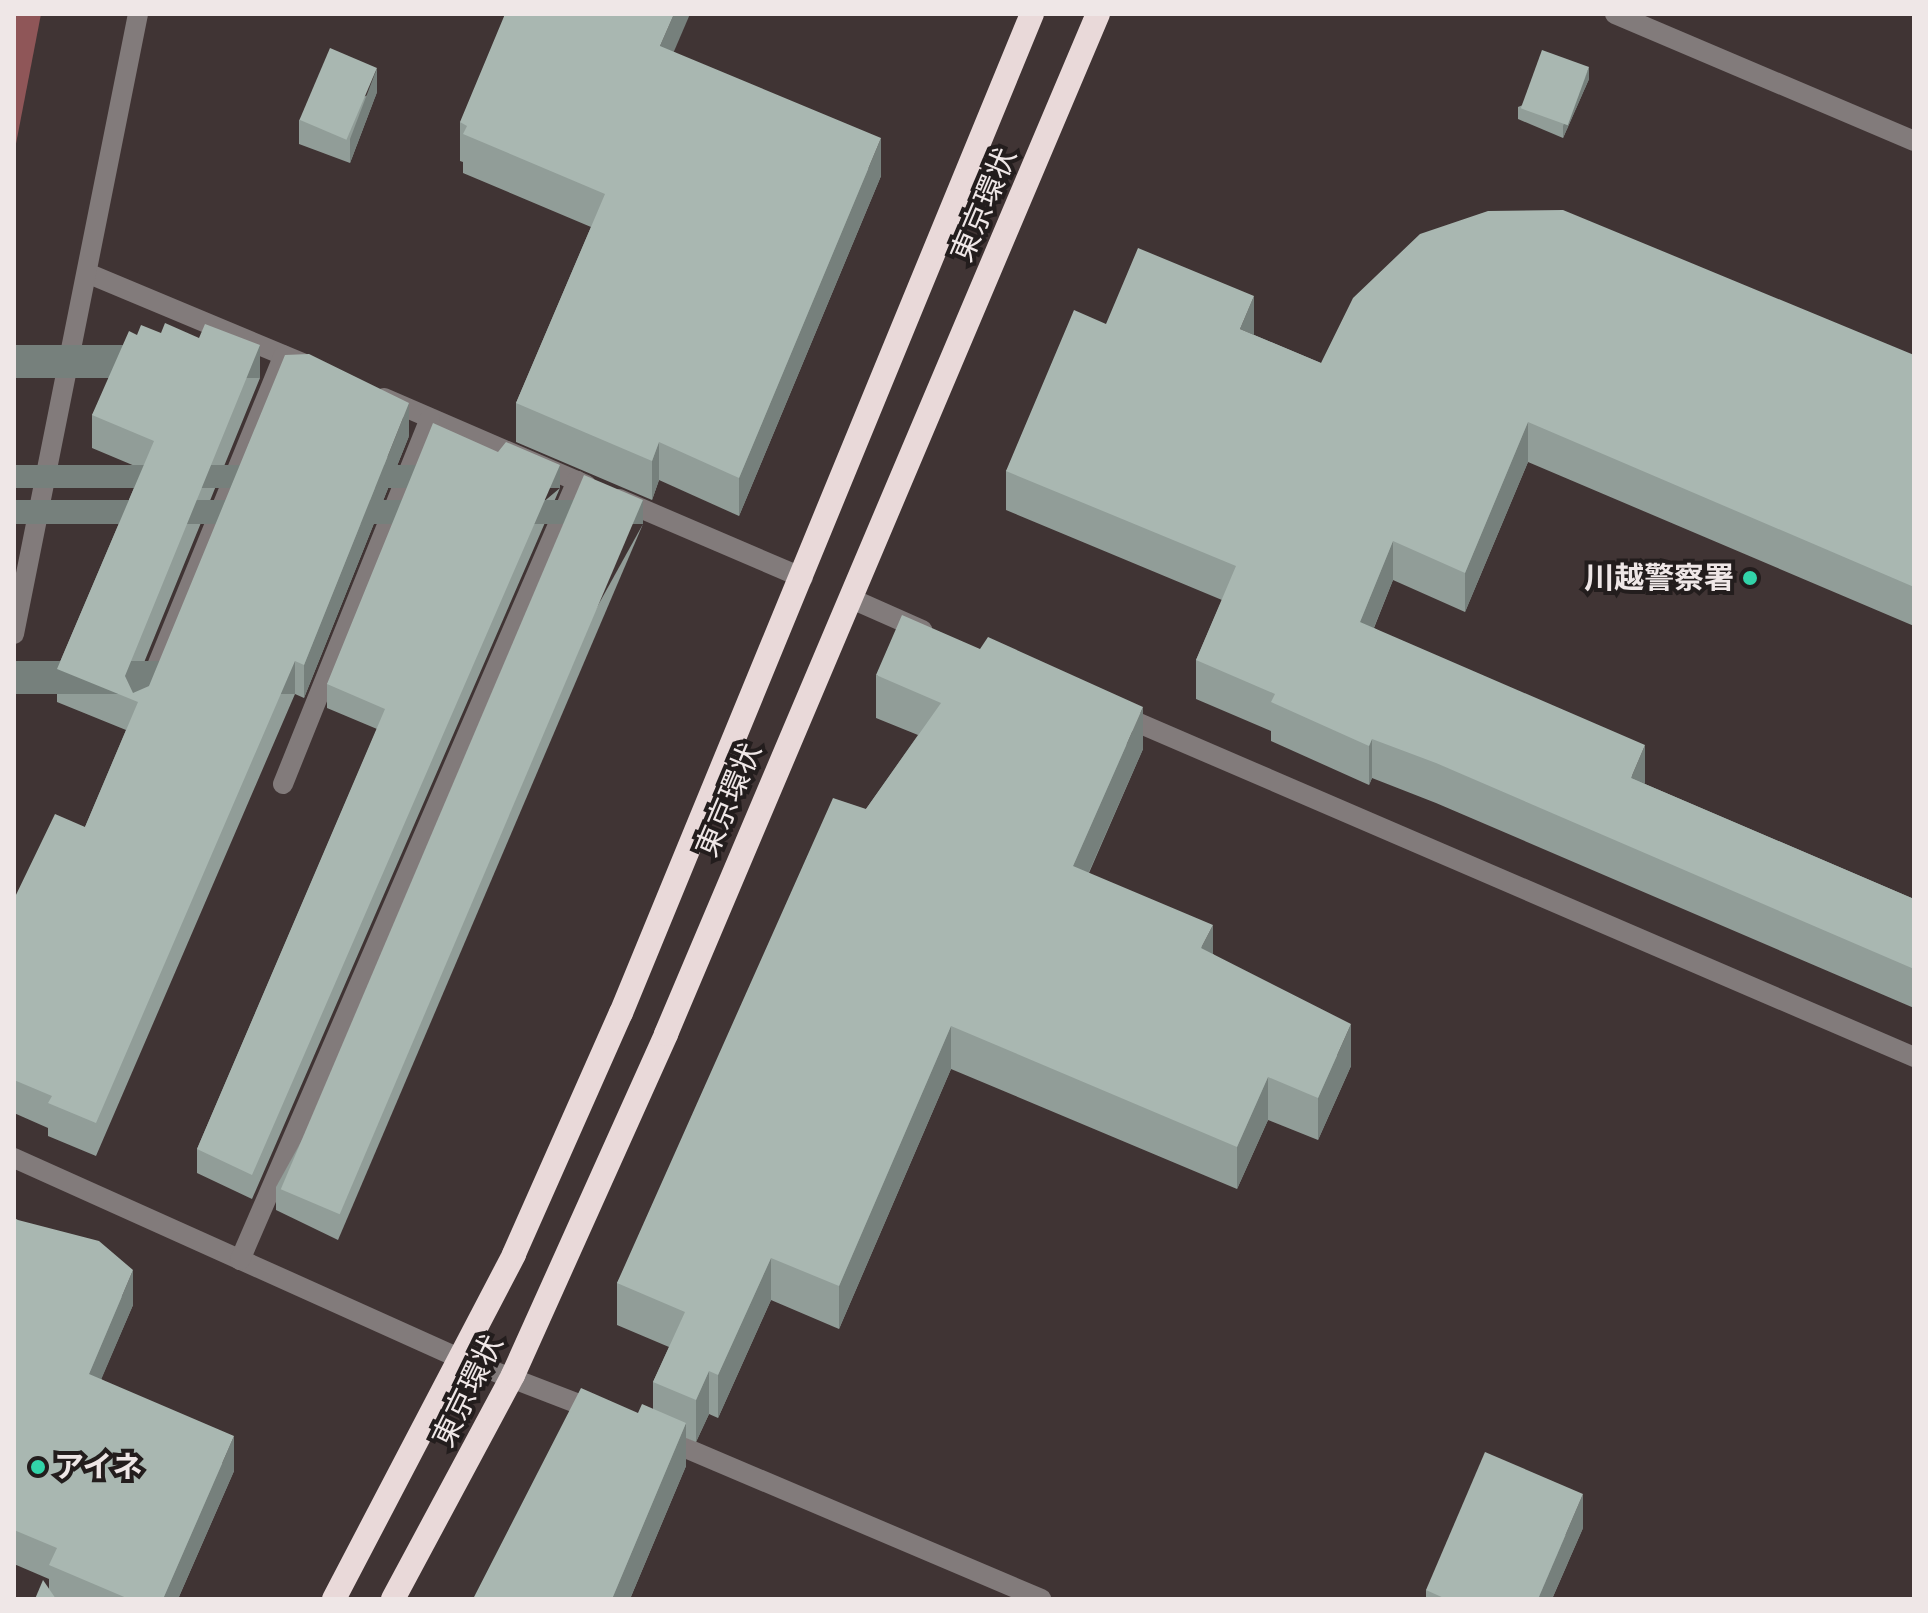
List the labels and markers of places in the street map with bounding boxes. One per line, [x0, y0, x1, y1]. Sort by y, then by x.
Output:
place label: 川越警察署 [1584, 560, 1734, 596]
marker: 川越警察署 [1741, 569, 1759, 587]
place label: アイネ [54, 1449, 144, 1485]
marker: アイネ [29, 1458, 47, 1476]

